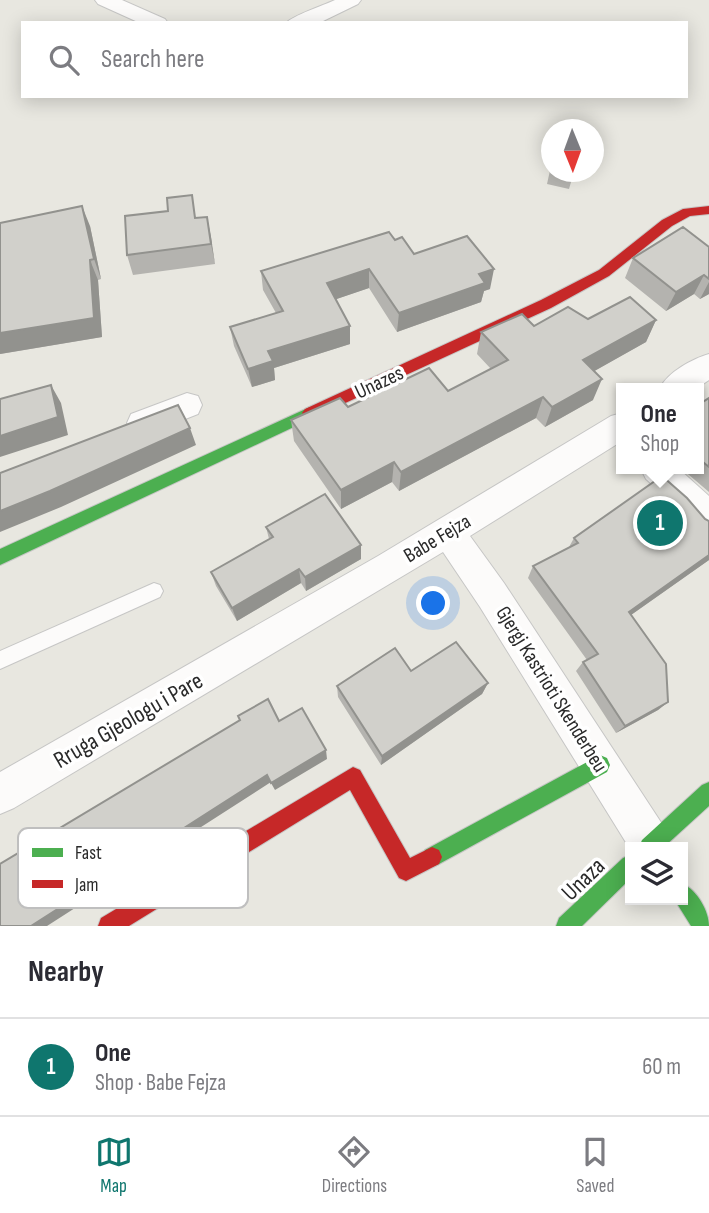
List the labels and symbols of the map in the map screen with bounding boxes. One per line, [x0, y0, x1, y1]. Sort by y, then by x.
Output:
north arrow [541, 119, 604, 182]
street label: Unazes [351, 360, 407, 404]
pin: 1 [637, 497, 683, 549]
street label: Babe Fejza [399, 509, 475, 568]
your location [416, 586, 450, 620]
street label: Gjergj Kastrioti Skenderbeu [490, 602, 613, 777]
street label: Rruga Gjeologu i Pare [48, 666, 208, 775]
legend [18, 828, 248, 908]
text: Fast [75, 842, 102, 865]
street label: Unaza [556, 852, 611, 907]
text: Jam [74, 874, 98, 897]

